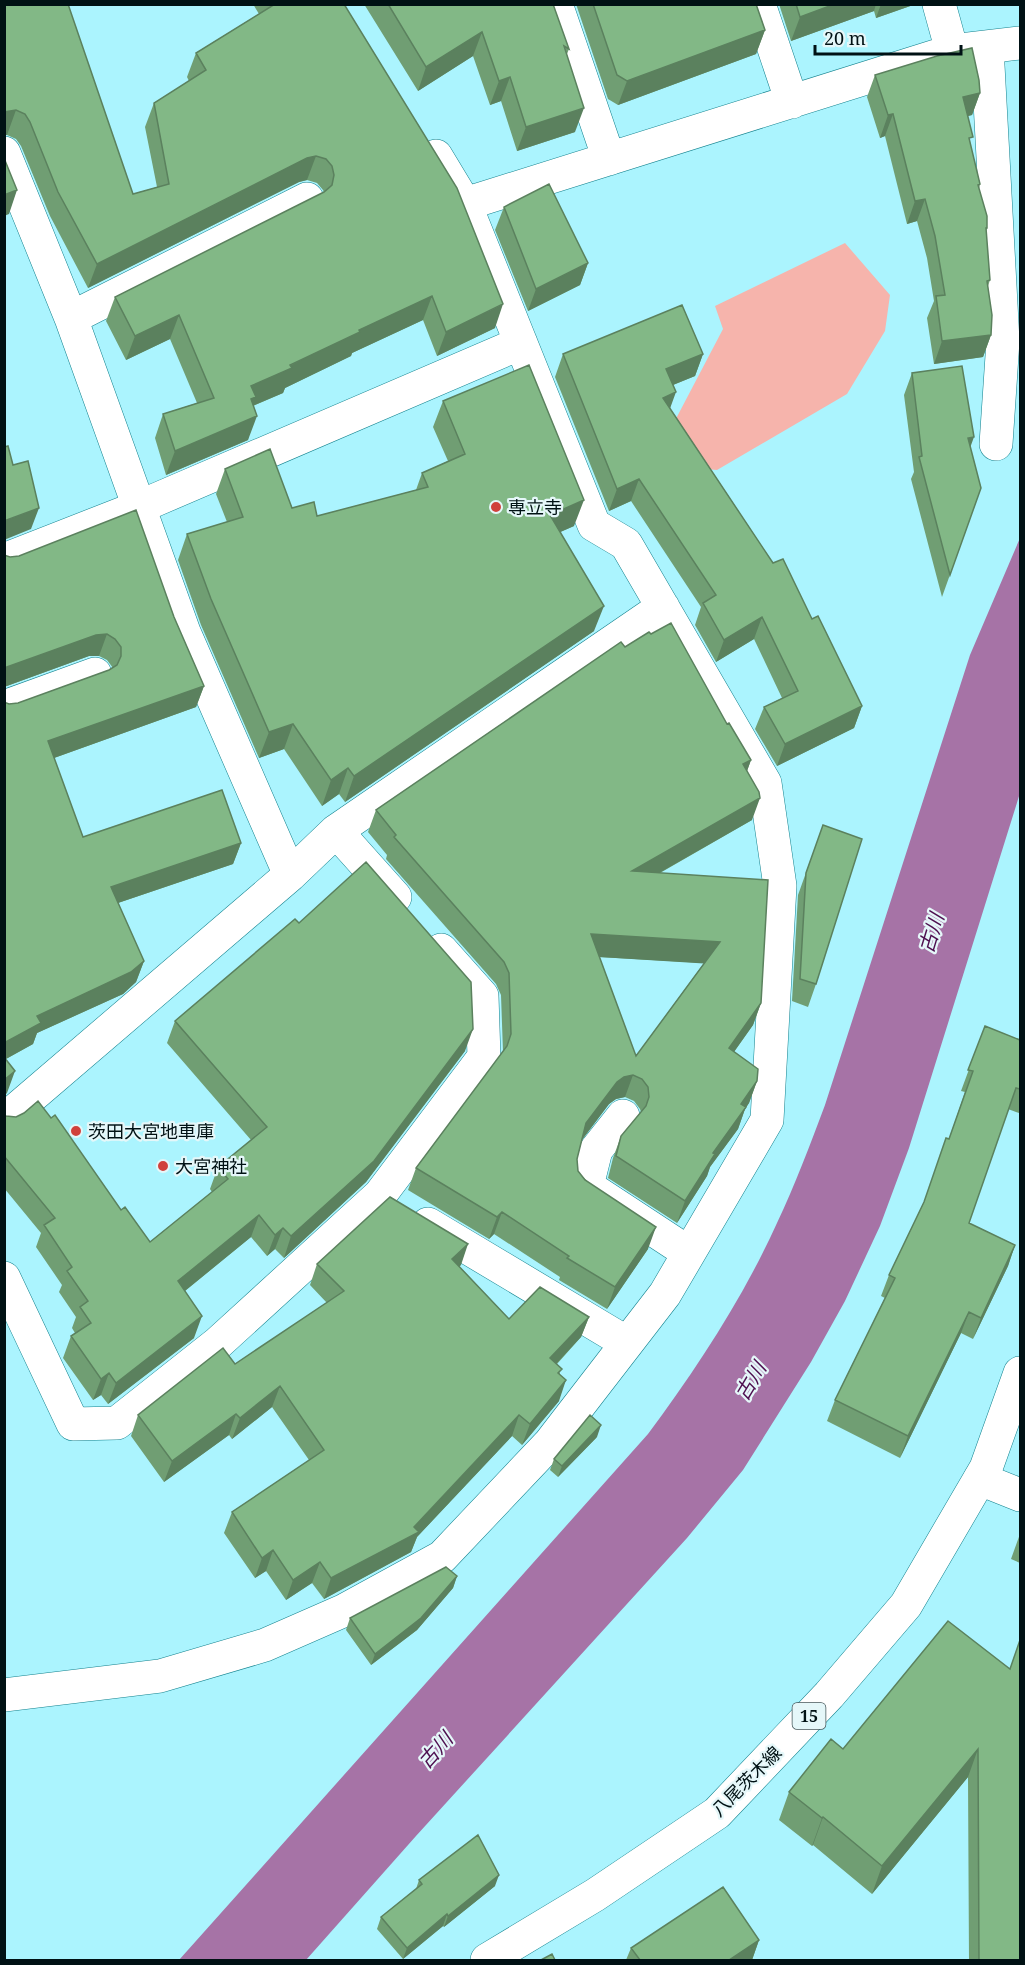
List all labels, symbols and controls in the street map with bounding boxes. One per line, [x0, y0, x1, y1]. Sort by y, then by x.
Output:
scale bar [815, 18, 960, 56]
text: 20 m [824, 26, 866, 50]
place label: 専立寺 [508, 495, 562, 519]
marker: 専立寺 [489, 500, 503, 514]
water label: 古川 [912, 908, 950, 956]
place label: 茨田大宮地車庫 [88, 1119, 214, 1143]
marker: 茨田大宮地車庫 [69, 1124, 83, 1138]
place label: 大宮神社 [175, 1154, 247, 1178]
marker: 大宮神社 [156, 1159, 170, 1173]
water label: 古川 [728, 1355, 773, 1405]
road number: 15 [792, 1703, 826, 1729]
water label: 古川 [412, 1725, 460, 1774]
street label: 八尾茨木線 [706, 1741, 786, 1821]

